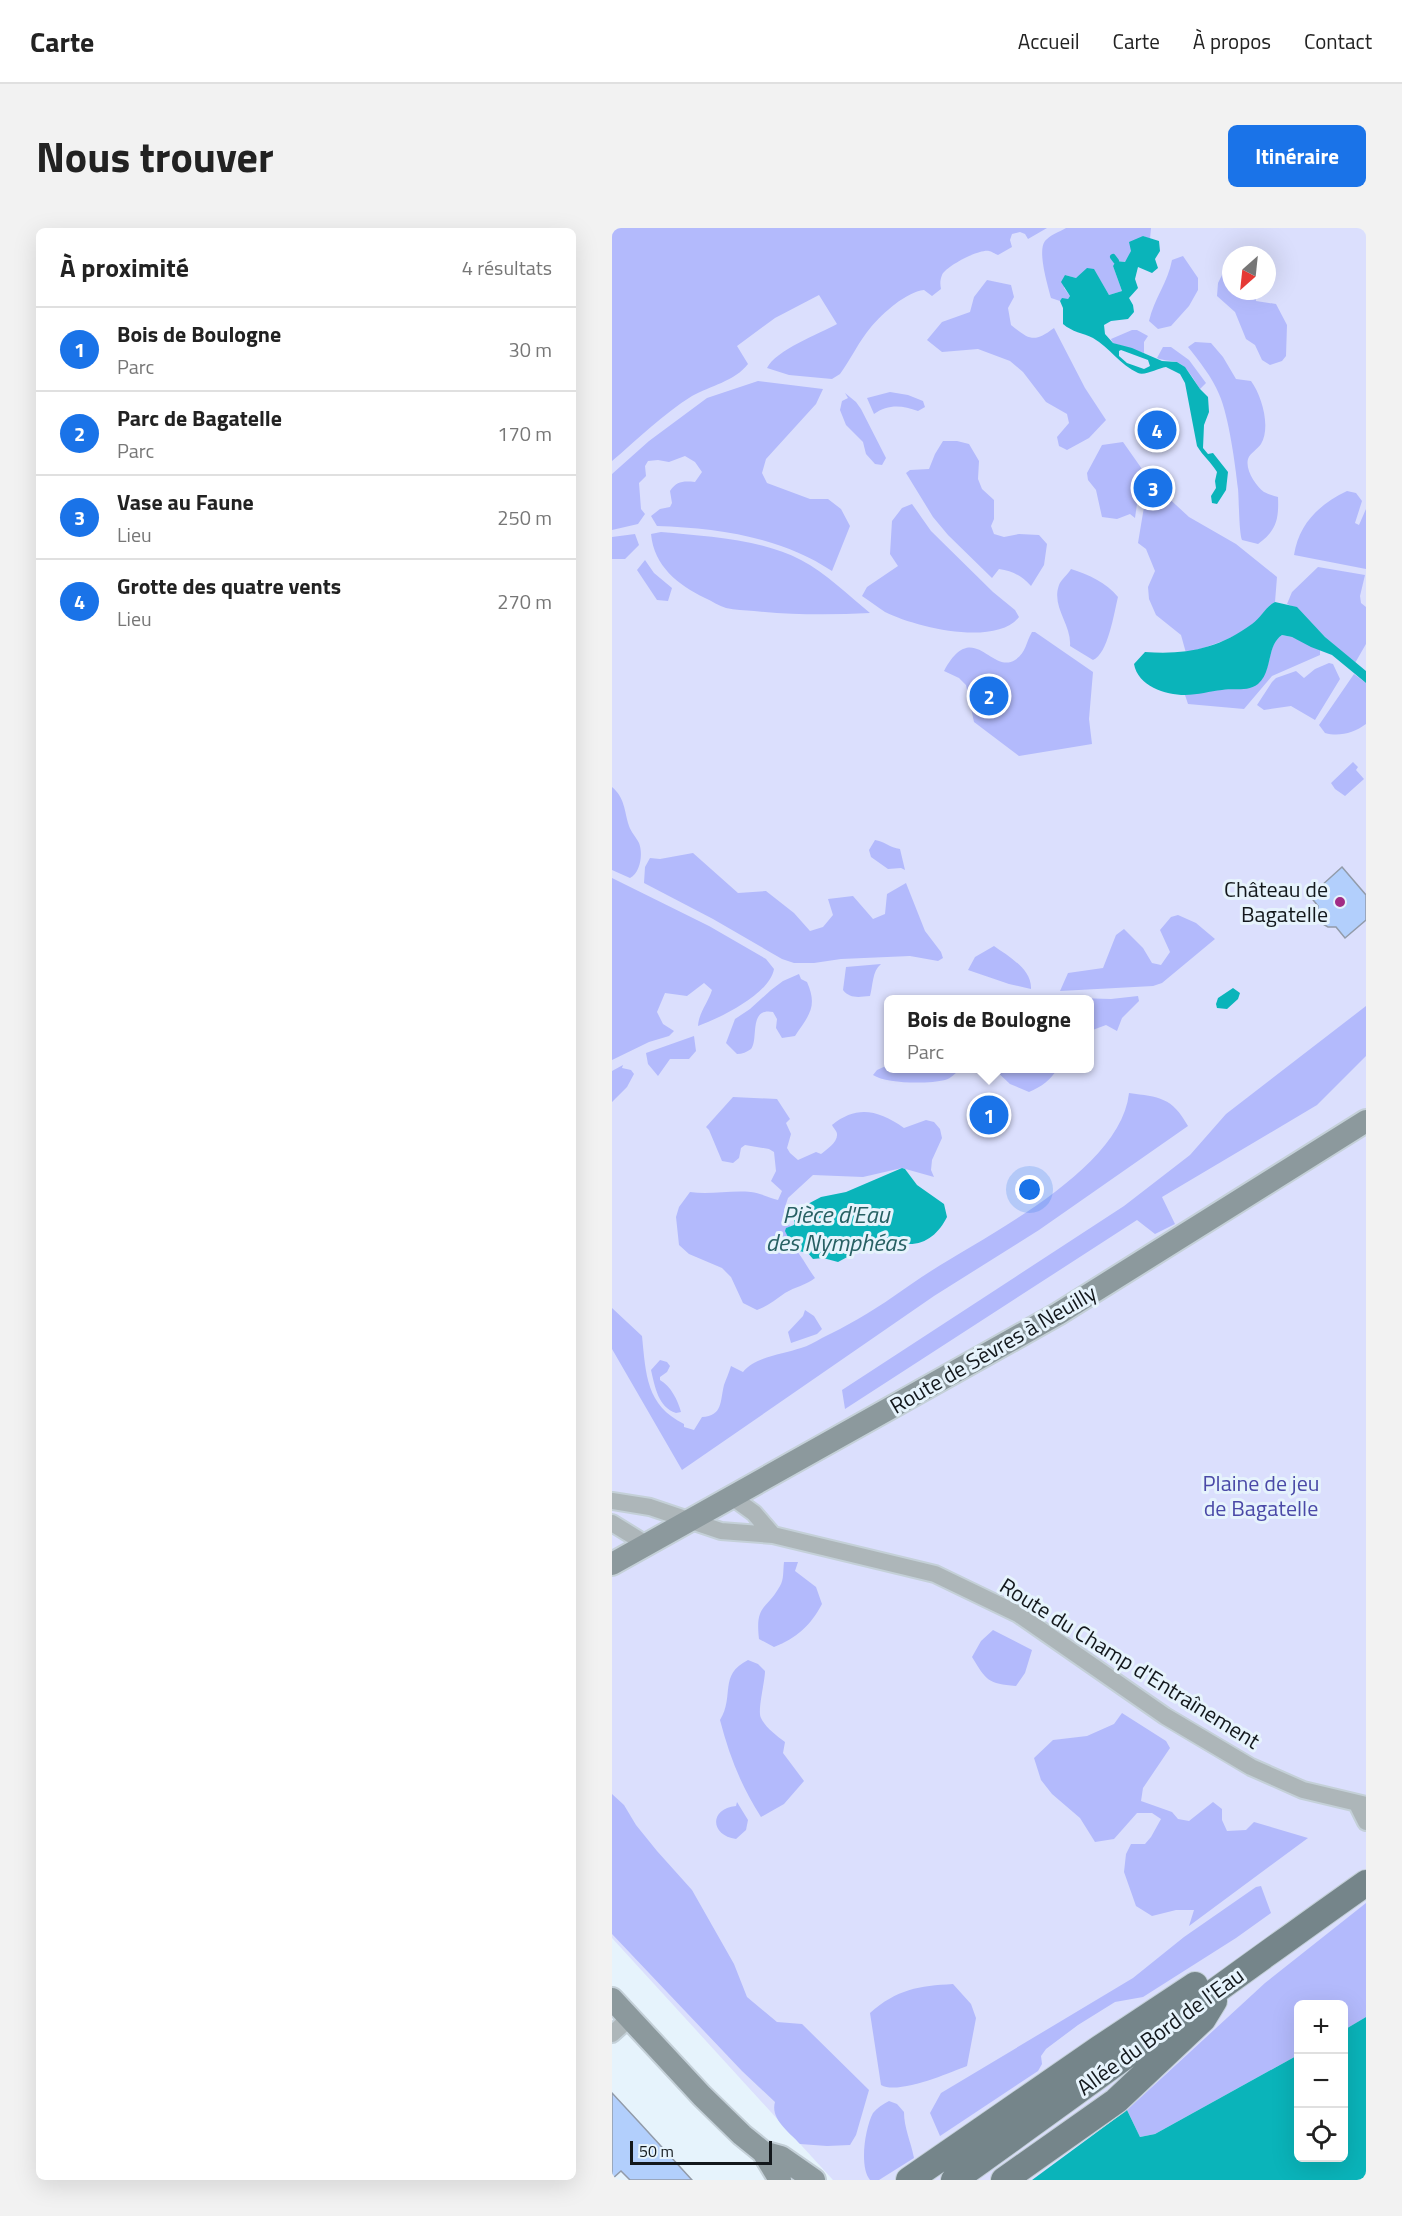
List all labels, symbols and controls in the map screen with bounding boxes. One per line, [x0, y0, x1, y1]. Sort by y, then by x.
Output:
text: Carte [30, 20, 94, 63]
text: Accueil [1018, 25, 1080, 57]
text: Carte [1113, 25, 1160, 57]
text: À propos [1193, 25, 1271, 57]
text: Contact [1304, 25, 1372, 57]
text: Nous trouver [36, 124, 274, 188]
button: Itinéraire [1228, 125, 1366, 187]
north arrow [1222, 246, 1276, 300]
text: À proximité [60, 248, 189, 287]
text: 4 résultats [462, 252, 552, 283]
text: Bois de Boulogne [117, 317, 281, 351]
text: 1 [74, 334, 85, 365]
text: 30 m [508, 334, 552, 365]
text: Parc [117, 351, 154, 382]
text: Parc de Bagatelle [117, 401, 282, 435]
pin: 4 [1138, 408, 1176, 452]
text: 2 [74, 418, 85, 449]
text: 170 m [497, 418, 552, 449]
text: Parc [117, 435, 154, 466]
pin: 3 [1134, 466, 1172, 510]
text: Vase au Faune [117, 485, 254, 519]
text: 3 [74, 502, 85, 533]
text: 250 m [497, 502, 552, 533]
text: Lieu [117, 519, 152, 550]
text: Grotte des quatre vents [117, 569, 341, 603]
text: 4 [74, 586, 85, 617]
text: 270 m [497, 586, 552, 617]
text: Lieu [117, 603, 152, 634]
pin: 2 [970, 674, 1009, 718]
place label: Château de Bagatelle [1224, 872, 1328, 931]
marker: Château de Bagatelle [1333, 895, 1347, 909]
popup [884, 995, 1094, 1073]
text: Bois de Boulogne [907, 1002, 1071, 1036]
text: Parc [907, 1036, 944, 1067]
pin: 1 [970, 1092, 1009, 1138]
your location [1015, 1175, 1044, 1204]
water label: Pièce d'Eau des Nymphéas [766, 1196, 908, 1260]
street label: Route de Sèvres à Neuilly [883, 1276, 1103, 1422]
park label: Plaine de jeu de Bagatelle [1203, 1466, 1319, 1525]
street label: Route du Champ d'Entraînement [993, 1569, 1267, 1757]
street label: Allée du Bord de l'Eau [1069, 1959, 1251, 2103]
map controls [1294, 2000, 1348, 2162]
button: + [1294, 2000, 1348, 2054]
button: − [1294, 2054, 1348, 2108]
button: locate [1294, 2108, 1348, 2162]
scale bar [630, 2138, 772, 2166]
text: 50 m [639, 2139, 674, 2163]

